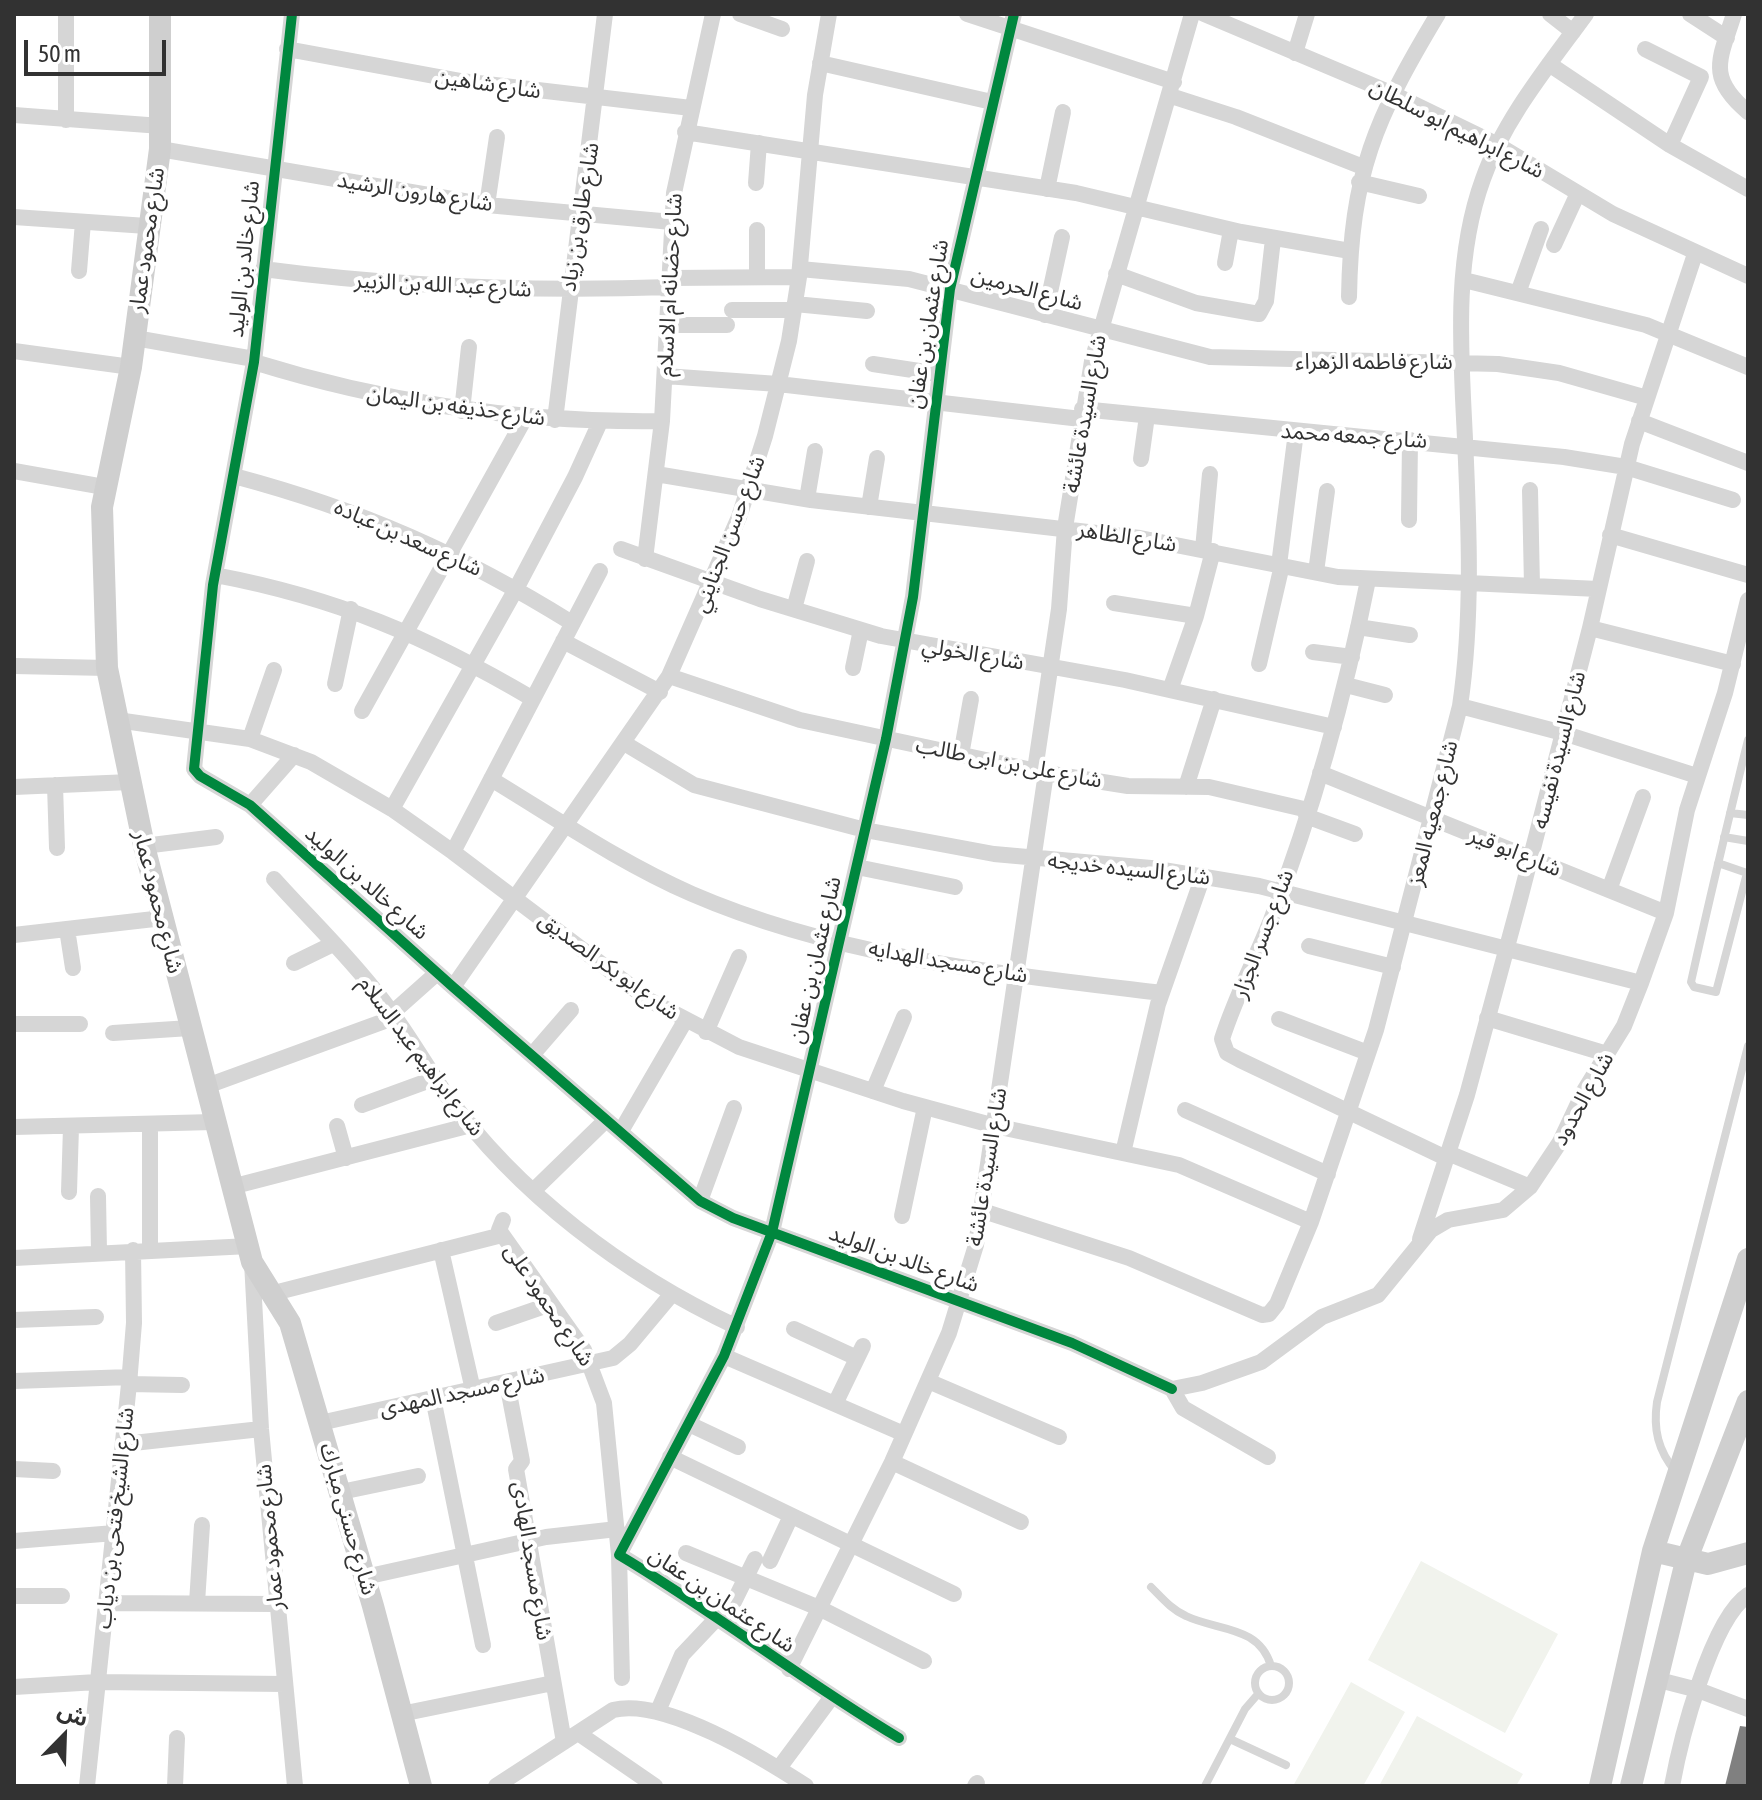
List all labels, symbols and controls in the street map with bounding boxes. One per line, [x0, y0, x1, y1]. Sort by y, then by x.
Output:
scale bar [28, 24, 170, 74]
text: 50 m [38, 40, 81, 67]
street label: شارع شاهين [433, 64, 543, 104]
street label: شارع ابراهيم ابو سلطان [1365, 74, 1549, 184]
street label: شارع طارق بن زياد [555, 141, 605, 293]
street label: شارع محمود عمار [124, 166, 170, 314]
street label: شارع هارون الرشيد [335, 167, 495, 217]
street label: شارع خالد بن الوليد [223, 179, 265, 339]
street label: شارع حضانه ام الاسلام [652, 193, 688, 377]
street label: شارع عثمان بن عفان [902, 238, 954, 410]
street label: شارع الحرمين [968, 261, 1086, 317]
street label: شارع عبد الله بن الزبير [354, 267, 532, 303]
street label: شارع السيدة عائشة [1058, 333, 1112, 495]
street label: شارع فاطمه الزهراء [1295, 349, 1453, 375]
street label: شارع حذيفه بن اليمان [365, 380, 547, 432]
street label: شارع جمعه محمد [1280, 418, 1428, 454]
street label: شارع حسن الجنايني [687, 452, 771, 616]
street label: شارع سعد بن عباده [330, 494, 486, 582]
street label: شارع الظاهر [1075, 516, 1179, 558]
street label: شارع الخولي [920, 632, 1026, 676]
street label: شارع السيدة نفيسه [1527, 668, 1591, 832]
street label: شارع على بن ابى طالب [914, 732, 1104, 794]
street label: شارع جمعيه المعز [1402, 738, 1464, 888]
street label: شارع خالد بن الوليد [300, 820, 434, 946]
street label: شارع ابو قير [1465, 822, 1565, 882]
street label: شارع محمود عمار [127, 828, 189, 976]
street label: شارع السيده خديجه [1046, 847, 1212, 891]
street label: شارع جسر الجزار [1226, 866, 1300, 1002]
street label: شارع عثمان بن عفان [783, 874, 847, 1046]
street label: شارع ابو بكر الصديق [534, 906, 684, 1026]
street label: شارع مسجد الهدايه [866, 935, 1030, 989]
street label: شارع ابراهيم عبد السلام [352, 971, 490, 1141]
street label: شارع الحدود [1547, 1048, 1619, 1150]
street label: شارع السيدة عائشة [961, 1086, 1013, 1248]
street label: شارع خالد بن الوليد [825, 1220, 983, 1298]
street label: شارع محمود على [498, 1239, 600, 1371]
street label: شارع مسجد المهدى [377, 1362, 547, 1422]
street label: شارع الشيخ فتحى بن دياب [90, 1406, 140, 1630]
street label: شارع حسنى مبارك [314, 1440, 382, 1598]
street label: شارع محمود عمار [250, 1463, 290, 1611]
street label: شارع مسجد الهادى [506, 1480, 558, 1642]
street label: شارع عثمان بن عفان [644, 1541, 800, 1659]
north arrow [24, 1696, 104, 1776]
text: ش [54, 1696, 92, 1732]

